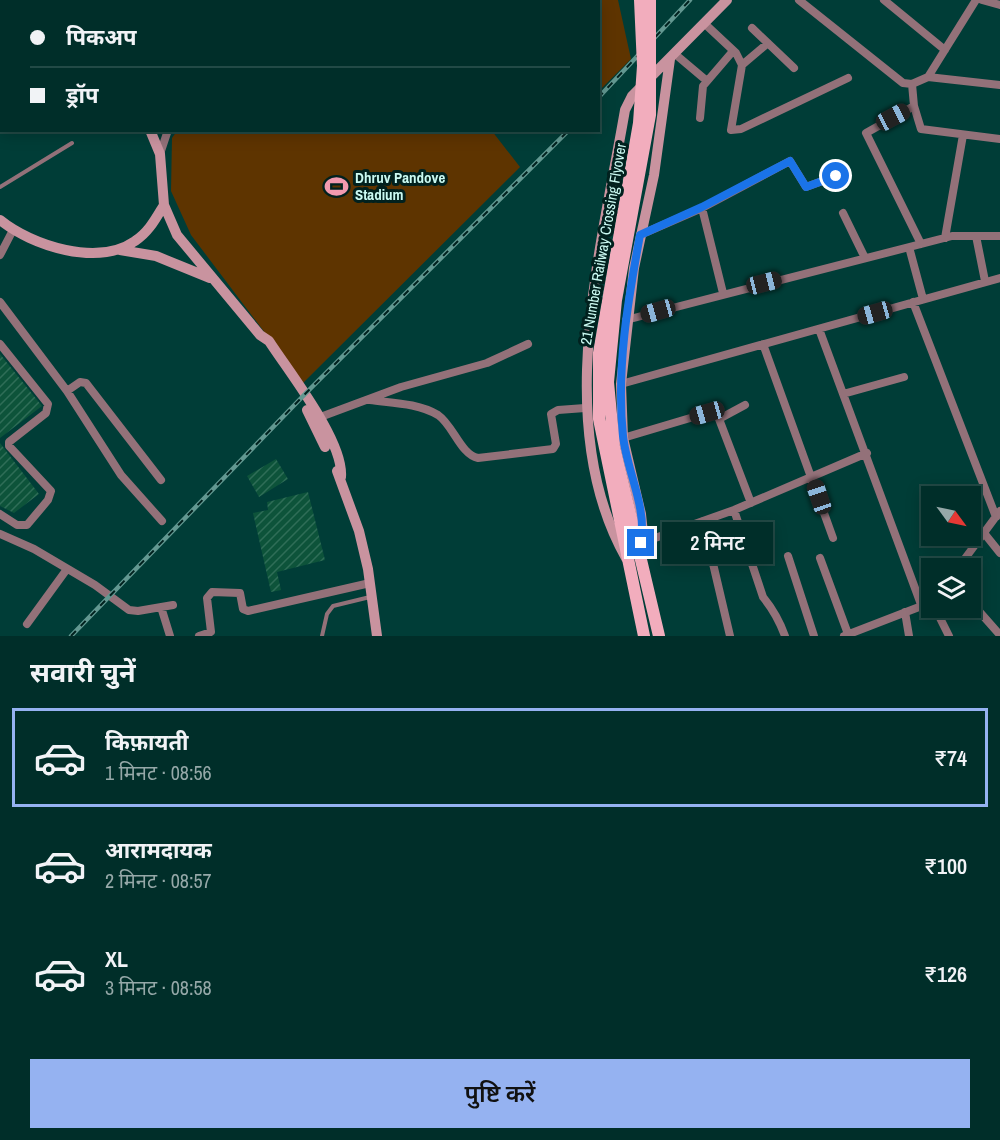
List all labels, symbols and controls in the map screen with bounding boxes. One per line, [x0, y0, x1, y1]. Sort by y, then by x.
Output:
text: पिकअप [66, 22, 137, 52]
text: ड्रॉप [66, 80, 99, 110]
car [873, 101, 913, 133]
street label: 21 Number Railway Crossing Flyover [575, 142, 631, 346]
route start [822, 162, 849, 189]
place label: Dhruv Pandove Stadium [355, 167, 445, 205]
sports icon: Dhruv Pandove Stadium [324, 173, 350, 199]
car [744, 270, 784, 296]
car [638, 297, 678, 325]
car [855, 299, 895, 327]
car [687, 399, 727, 427]
car [805, 477, 833, 517]
north arrow [921, 486, 981, 546]
map controls [921, 486, 981, 618]
callout: 2 मिनट [662, 522, 773, 564]
route end [627, 529, 654, 556]
text: 2 मिनट [690, 529, 745, 556]
button: layers [921, 558, 981, 618]
text: सवारी चुनें [30, 654, 136, 690]
text: किफ़ायती [105, 727, 189, 757]
icon: car [33, 731, 87, 785]
text: ₹74 [934, 743, 967, 773]
text: 1 मिनट · 08:56 [105, 759, 212, 786]
text: आरामदायक [105, 835, 212, 865]
icon: car [33, 839, 87, 893]
text: ₹100 [924, 851, 967, 881]
text: 2 मिनट · 08:57 [105, 867, 212, 894]
text: XL [105, 944, 128, 974]
icon: car [33, 947, 87, 1001]
text: ₹126 [924, 959, 967, 989]
text: 3 मिनट · 08:58 [105, 974, 212, 1001]
button: पुष्टि करें [30, 1059, 970, 1128]

